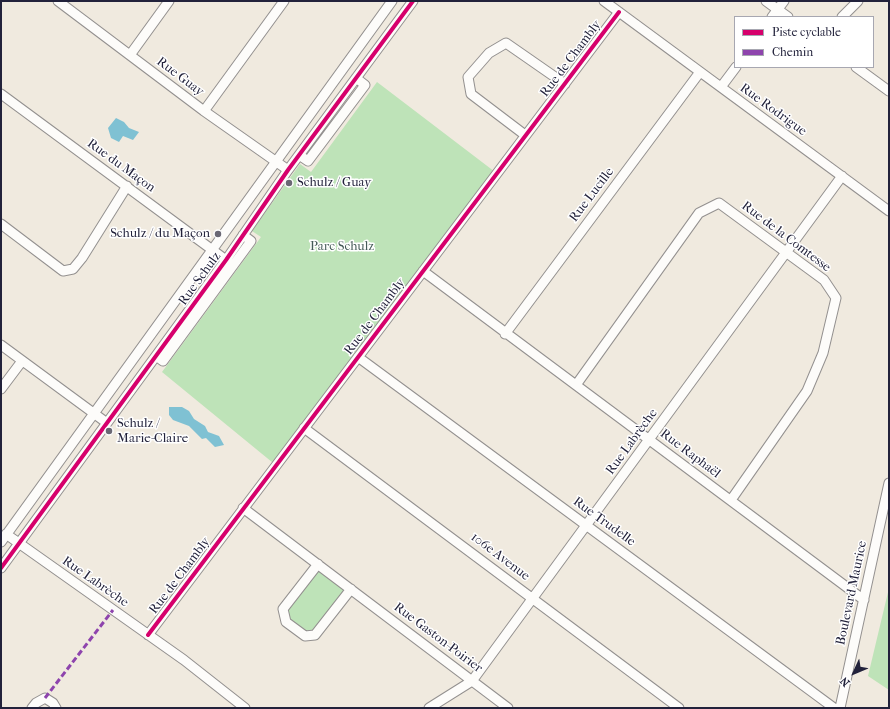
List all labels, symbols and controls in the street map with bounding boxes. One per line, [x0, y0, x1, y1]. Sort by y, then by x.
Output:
legend [734, 16, 874, 68]
street label: Rue de Chambly [537, 18, 605, 100]
text: Piste cyclable [772, 25, 841, 39]
text: Chemin [772, 45, 813, 59]
street label: Rue Guay [153, 54, 207, 100]
street label: Rue Rodrigue [737, 81, 809, 139]
street label: Rue du Maçon [84, 136, 158, 196]
street label: Rue Lucille [567, 165, 617, 225]
place label: Schulz / Guay [297, 175, 371, 191]
marker: Schulz / Guay [284, 178, 294, 188]
street label: Rue de la Comtesse [738, 198, 834, 276]
place label: Schulz / du Maçon [110, 226, 210, 242]
marker: Schulz / du Maçon [213, 229, 223, 239]
park label: Parc Schulz [310, 239, 374, 255]
street label: Rue Schulz [175, 249, 225, 309]
street label: Rue de Chambly [341, 276, 409, 358]
street label: Rue Labrèche [603, 406, 661, 478]
place label: Schulz / Marie-Claire [117, 416, 188, 447]
marker: Schulz / Marie-Claire [104, 426, 114, 436]
street label: Rue Raphaël [657, 426, 723, 482]
street label: Rue Trudelle [570, 494, 638, 550]
street label: 106e Avenue [467, 530, 533, 584]
street label: Rue de Chambly [146, 535, 214, 617]
street label: Boulevard Maurice [833, 539, 871, 647]
street label: Rue Labrèche [59, 553, 131, 611]
street label: Rue Gaston-Poirier [391, 600, 485, 676]
north arrow [834, 653, 874, 693]
text: N [837, 674, 853, 689]

